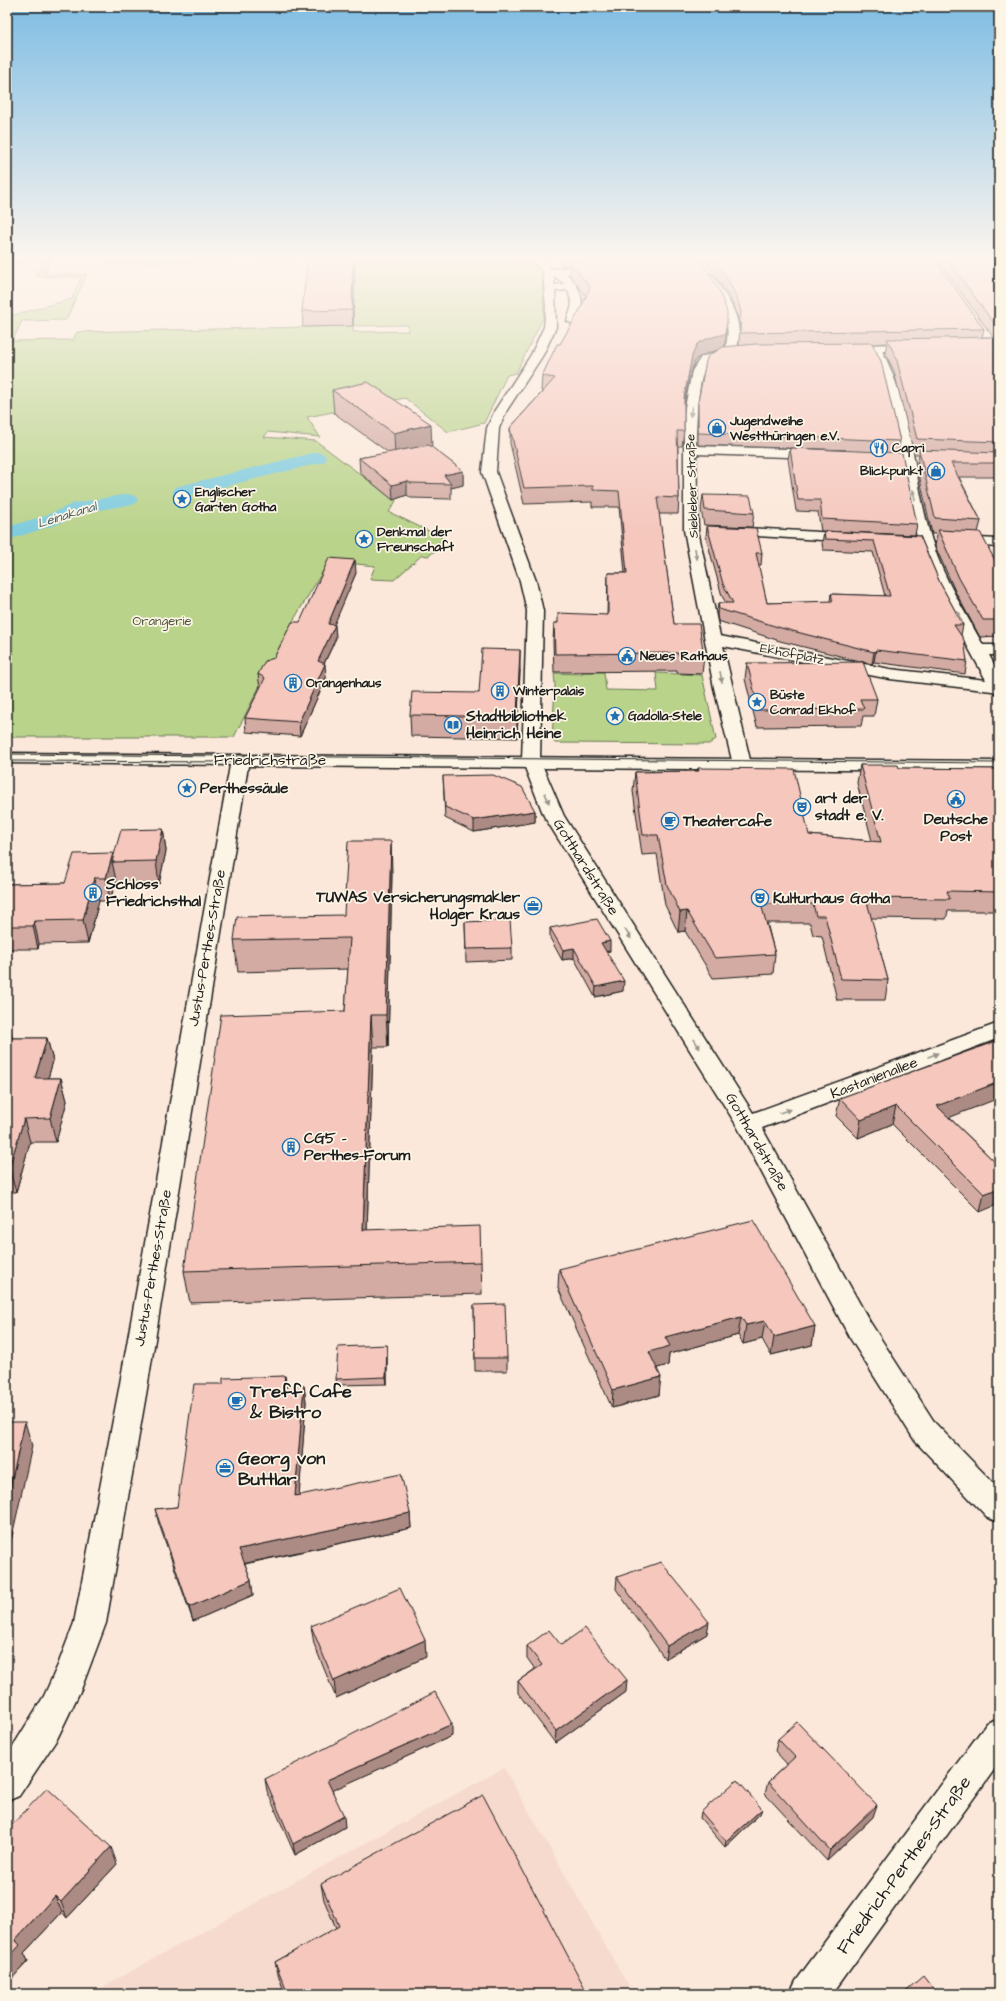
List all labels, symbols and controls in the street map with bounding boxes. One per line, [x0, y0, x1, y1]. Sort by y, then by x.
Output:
one-way arrow [688, 405, 694, 417]
place label: Jugendweihe Westthüringen e.V. [729, 412, 839, 447]
shop icon: Jugendweihe Westthüringen e.V. [707, 418, 727, 438]
street label: Siebleber Straße [681, 434, 703, 538]
restaurant icon: Capri [869, 438, 889, 458]
place label: Capri [892, 439, 925, 458]
shop icon: Blickpunkt [926, 461, 946, 481]
place label: Blickpunkt [860, 462, 924, 481]
place label: Englischer Garten Gotha [195, 483, 277, 516]
place icon: Englischer Garten Gotha [172, 489, 192, 509]
one-way arrow [911, 489, 917, 501]
water label: Leinakanal [35, 497, 101, 533]
place label: Denkmal der Freunschaft [377, 523, 455, 556]
place icon: Denkmal der Freunschaft [354, 529, 374, 549]
one-way arrow [694, 548, 700, 561]
one-way arrow [956, 610, 963, 622]
park label: Orangerie [133, 612, 191, 631]
street label: Ekhofplatz [759, 639, 826, 669]
public building icon: Neues Rathaus [617, 646, 637, 666]
place label: Neues Rathaus [640, 647, 728, 665]
one-way arrow [719, 671, 725, 683]
building icon: Orangenhaus [283, 673, 303, 693]
place label: Orangenhaus [306, 674, 382, 694]
building icon: Winterpalais [490, 681, 510, 701]
place label: Winterpalais [512, 682, 585, 701]
place label: Büste Conrad Ekhof [770, 686, 857, 719]
place icon: Büste Conrad Ekhof [747, 692, 767, 712]
place label: Stadtbibliothek Heinrich Heine [465, 706, 567, 744]
place icon: Gadolla-Stele [605, 706, 625, 726]
place label: Gadolla-Stele [628, 707, 702, 725]
library icon: Stadtbibliothek Heinrich Heine [443, 715, 463, 735]
street label: Friedrichstraße [214, 750, 326, 771]
place icon: Perthessäule [177, 778, 197, 798]
place label: Perthessäule [200, 778, 288, 799]
place label: art der stadt e. V. [814, 788, 884, 826]
public building icon: Deutsche Post [946, 789, 966, 809]
one-way arrow [544, 793, 550, 804]
theatre icon: art der stadt e. V. [792, 797, 812, 817]
place label: Deutsche Post [924, 809, 988, 847]
cafe icon: Theatercafe [660, 811, 680, 831]
place label: Theatercafe [682, 811, 772, 832]
street label: Gotthardstraße [548, 815, 624, 919]
street label: Justus-Perthes-Straße [183, 868, 231, 1028]
place label: Schloss Friedrichsthal [105, 874, 202, 912]
building icon: Schloss Friedrichsthal [83, 883, 103, 903]
place label: TUWAS Versicherungsmakler Holger Kraus [315, 887, 521, 927]
theatre icon: Kulturhaus Gotha [750, 888, 770, 908]
place label: Kulturhaus Gotha [773, 888, 891, 909]
office icon: TUWAS Versicherungsmakler Holger Kraus [523, 896, 543, 916]
one-way arrow [625, 928, 632, 939]
one-way arrow [694, 1038, 701, 1050]
street label: Kastanienallee [827, 1052, 921, 1104]
one-way arrow [928, 1052, 940, 1058]
street label: Gotthardstraße [720, 1089, 794, 1195]
one-way arrow [780, 1108, 792, 1114]
place label: CG5 – Perthes-Forum [304, 1128, 410, 1166]
building icon: CG5 – Perthes-Forum [281, 1137, 301, 1157]
street label: Justus-Perthes-Straße [129, 1188, 177, 1348]
place label: Treff Cafe & Bistro [249, 1379, 352, 1425]
cafe icon: Treff Cafe & Bistro [227, 1391, 247, 1411]
place label: Georg von Buttlar [238, 1446, 325, 1492]
office icon: Georg von Buttlar [215, 1458, 235, 1478]
street label: Friedrich-Perthes-Straße [831, 1771, 977, 1959]

